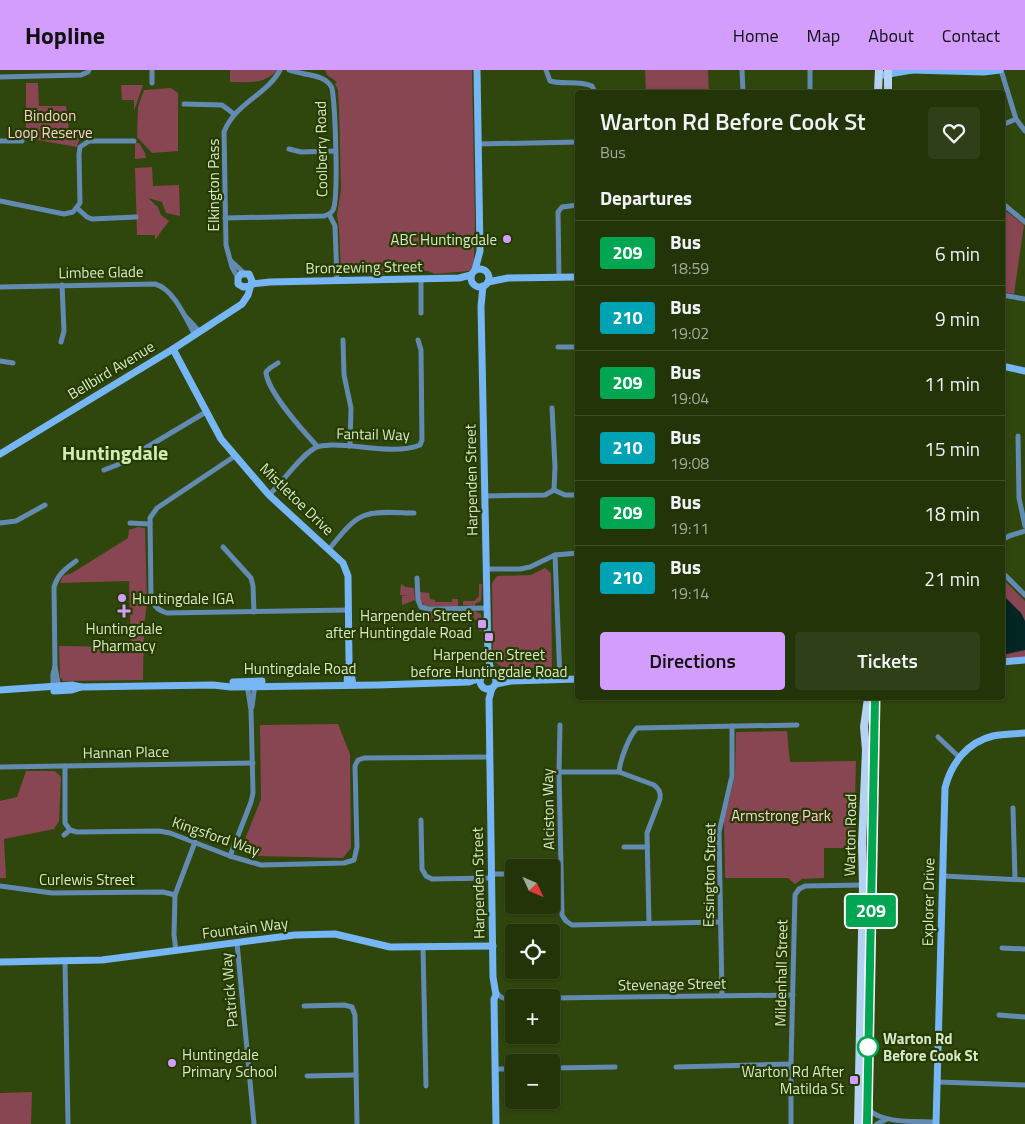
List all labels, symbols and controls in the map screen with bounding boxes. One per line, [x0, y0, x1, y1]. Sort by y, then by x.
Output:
text: Hopline [25, 17, 105, 53]
text: Home [733, 22, 779, 49]
text: Map [807, 22, 840, 49]
text: About [868, 22, 914, 49]
text: Contact [942, 22, 1000, 49]
street label: Coolberry Road [309, 101, 333, 197]
text: Warton Rd Before Cook St [600, 103, 866, 139]
park label: Bindoon Loop Reserve [7, 104, 93, 144]
button: heart [928, 107, 980, 159]
street label: Elkington Pass [202, 139, 225, 231]
text: Bus [600, 140, 626, 164]
text: Departures [600, 183, 692, 212]
text: Bus [670, 227, 701, 256]
place label: ABC Huntingdale [390, 228, 497, 251]
marker: ABC Huntingdale [501, 233, 513, 245]
text: 209 [612, 239, 643, 266]
text: 6 min [935, 239, 980, 268]
street label: Bronzewing Street [305, 254, 423, 280]
text: 18:59 [670, 256, 709, 280]
street label: Limbee Glade [58, 260, 144, 284]
text: Bus [670, 292, 701, 321]
text: 210 [612, 304, 643, 331]
text: 9 min [935, 304, 980, 333]
text: 19:02 [670, 321, 709, 345]
street label: Bellbird Avenue [63, 335, 159, 405]
text: Bus [670, 357, 701, 386]
text: 209 [612, 369, 643, 396]
text: 11 min [924, 369, 980, 398]
text: 19:04 [670, 386, 709, 410]
street label: Fantail Way [336, 422, 410, 446]
text: Bus [670, 422, 701, 451]
street label: Harpenden Street [459, 423, 483, 536]
text: 210 [612, 434, 643, 461]
text: 15 min [924, 434, 980, 463]
district label: Huntingdale [62, 437, 168, 468]
text: 19:08 [670, 451, 709, 475]
street label: Mistletoe Drive [254, 457, 340, 541]
text: Bus [670, 487, 701, 516]
text: 209 [612, 499, 643, 526]
text: 18 min [924, 499, 980, 528]
text: 19:11 [670, 516, 709, 540]
text: Bus [670, 552, 701, 581]
text: 210 [612, 564, 643, 591]
text: 21 min [924, 564, 980, 593]
text: 19:14 [670, 581, 709, 605]
place label: Huntingdale IGA [132, 587, 234, 610]
marker: Huntingdale IGA [116, 592, 128, 604]
place label: Harpenden Street after Huntingdale Road [326, 604, 473, 644]
marker: Huntingdale Pharmacy [118, 605, 130, 617]
place label: Huntingdale Pharmacy [86, 617, 162, 657]
marker: Harpenden Street after Huntingdale Road [476, 618, 488, 630]
marker: Harpenden Street before Huntingdale Road [483, 631, 495, 643]
button: Directions [600, 632, 785, 690]
button: Tickets [795, 632, 980, 690]
place label: Harpenden Street before Huntingdale Road [411, 643, 567, 683]
street label: Huntingdale Road [244, 657, 356, 680]
street label: Hannan Place [83, 740, 169, 764]
street label: Alciston Way [536, 768, 560, 850]
street label: Warton Road [838, 793, 862, 877]
park label: Armstrong Park [731, 804, 831, 827]
street label: Kingsford Way [169, 810, 263, 862]
street label: Essington Street [697, 822, 721, 927]
street label: Harpenden Street [466, 826, 490, 939]
street label: Explorer Drive [916, 858, 940, 946]
north arrow [505, 859, 560, 914]
map controls [505, 859, 560, 1109]
street label: Curlewis Street [39, 868, 136, 891]
line badge: 209 [842, 895, 900, 927]
text: 209 [856, 897, 886, 924]
street label: Fountain Way [201, 911, 289, 945]
street label: Mildenhall Street [769, 918, 793, 1027]
button: locate [505, 924, 560, 979]
street label: Patrick Way [214, 952, 244, 1028]
street label: Stevenage Street [618, 972, 727, 996]
button: + [505, 989, 560, 1044]
place label: Warton Rd Before Cook St [883, 1027, 979, 1067]
marker: Warton Rd Before Cook St [857, 1036, 879, 1058]
place label: Huntingdale Primary School [182, 1043, 277, 1083]
button: − [505, 1054, 560, 1109]
marker: Huntingdale Primary School [166, 1057, 178, 1069]
place label: Warton Rd After Matilda St [742, 1060, 845, 1100]
marker: Warton Rd After Matilda St [848, 1074, 860, 1086]

